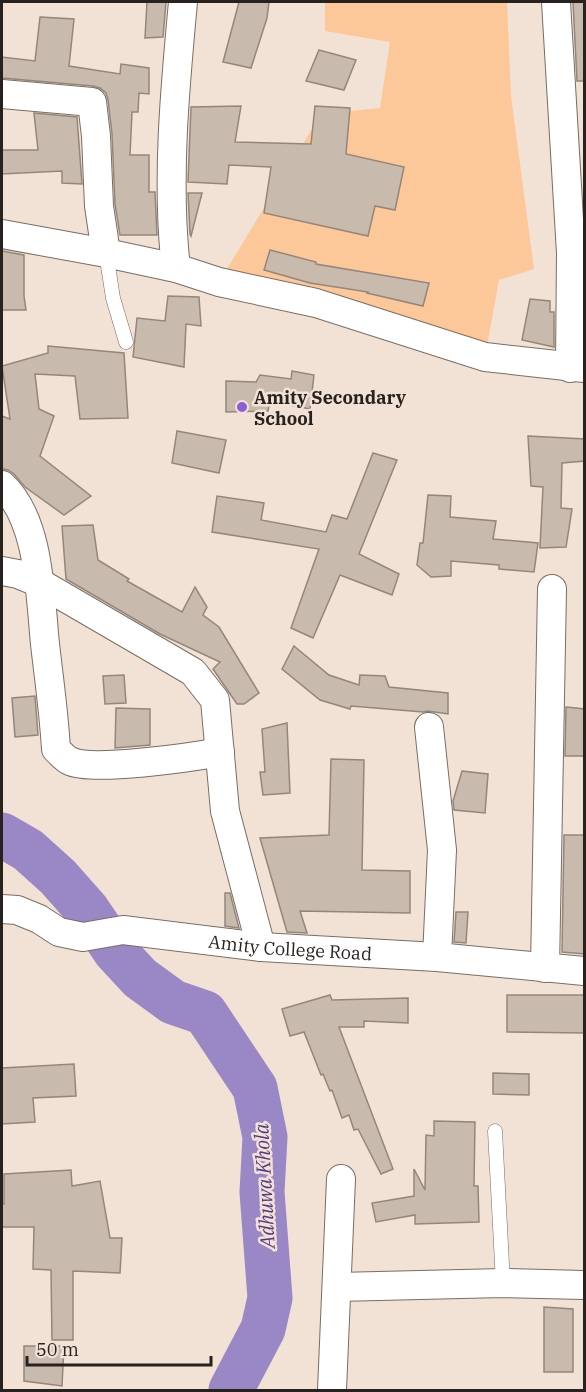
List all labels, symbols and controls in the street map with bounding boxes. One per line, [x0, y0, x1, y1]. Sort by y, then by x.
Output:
place label: Amity Secondary School [254, 386, 407, 430]
marker: Amity Secondary School [235, 400, 249, 414]
street label: Amity College Road [207, 929, 373, 965]
water label: Adhuwa Khola [247, 1123, 281, 1251]
scale bar [27, 1329, 212, 1367]
text: 50 m [36, 1338, 79, 1361]

